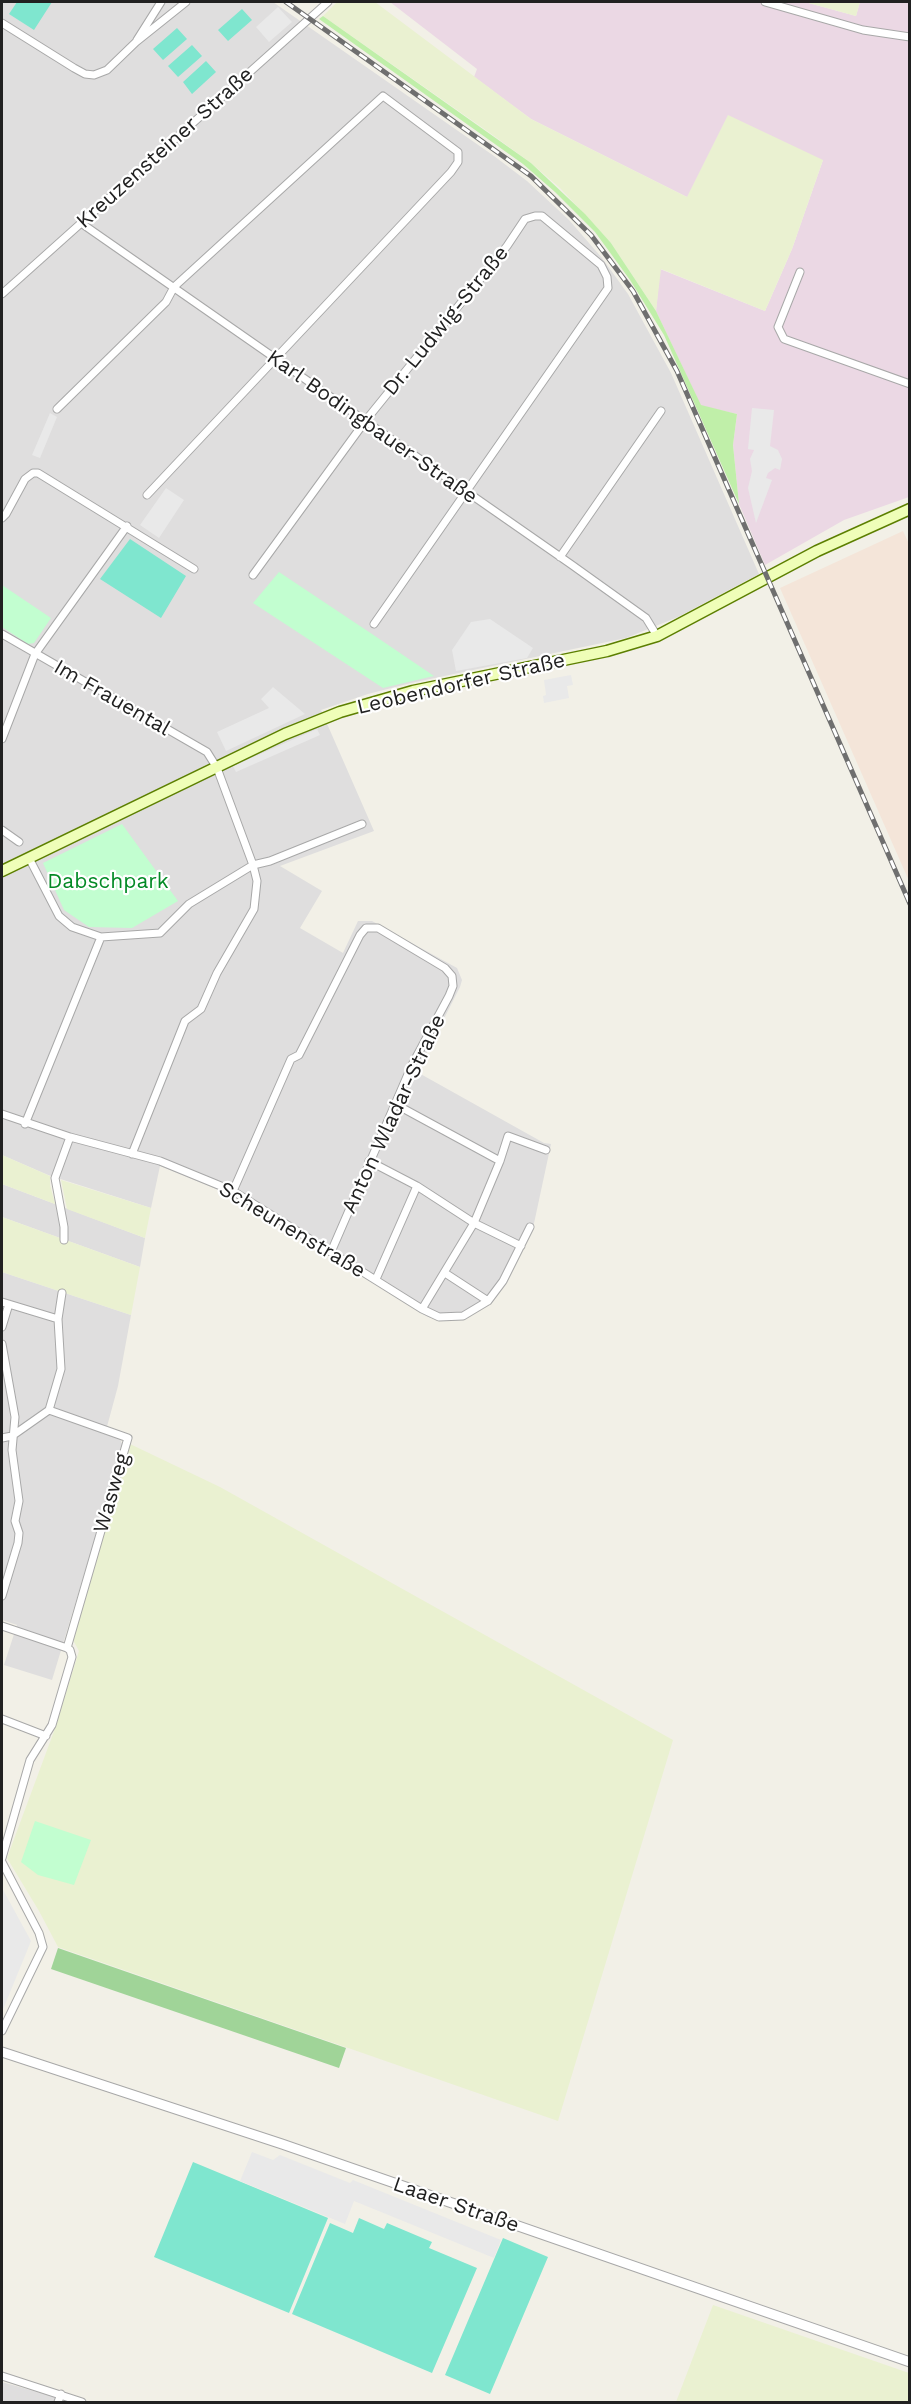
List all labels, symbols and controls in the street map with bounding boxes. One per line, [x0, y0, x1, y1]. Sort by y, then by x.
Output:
street label: Kreuzensteiner Straße [71, 62, 259, 234]
street label: Dr. Ludwig-Straße [378, 241, 514, 401]
street label: Karl Bodingbauer-Straße [262, 345, 482, 509]
street label: Leobendorfer Straße [354, 648, 568, 720]
street label: Im Frauental [49, 654, 175, 742]
park label: Dabschpark [47, 869, 169, 895]
street label: Anton Wladar-Straße [337, 1011, 451, 1217]
street label: Scheunenstraße [214, 1176, 370, 1284]
street label: Wasweg [89, 1450, 135, 1536]
street label: Laaer Straße [390, 2172, 522, 2238]

